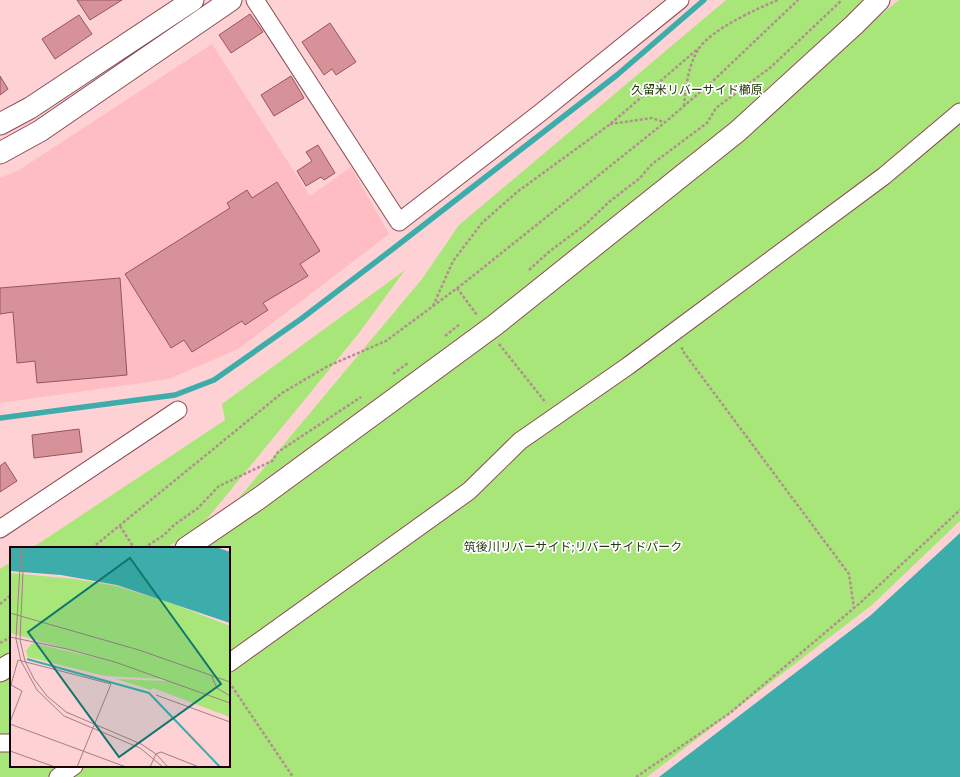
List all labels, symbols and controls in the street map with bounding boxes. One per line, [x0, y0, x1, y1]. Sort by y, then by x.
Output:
park label: 久留米リバーサイド櫛原 [631, 83, 763, 96]
park label: 筑後川リバーサイド;リバーサイドパーク [464, 540, 682, 553]
inset map [10, 547, 230, 767]

